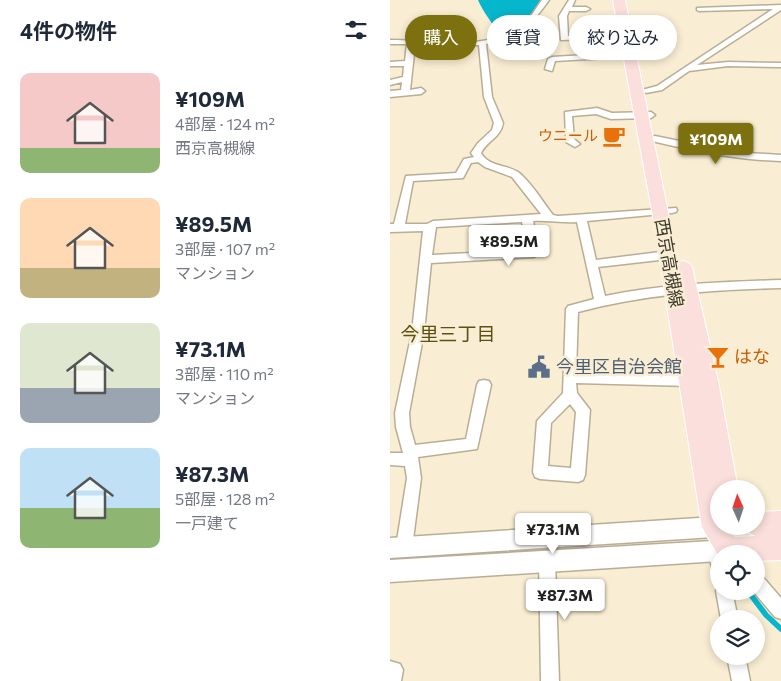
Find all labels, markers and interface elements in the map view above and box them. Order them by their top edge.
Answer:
chip: 購入 [405,15,477,60]
chip: 賃貸 [487,15,559,60]
chip: 絞り込み [569,15,677,60]
icon: filters [342,16,370,44]
text: 4件の物件 [20,18,117,43]
text: ¥109M [175,86,245,111]
icon: home [60,93,120,153]
text: 4部屋 · 124 m² [175,114,275,133]
pin: ¥109M [681,122,751,165]
cafe icon: ウニール [601,123,627,149]
place label: ウニール [538,126,598,144]
text: ¥109M [689,129,743,148]
text: 西京高槻線 [175,138,255,157]
text: ¥89.5M [175,211,252,236]
street label: 西京高槻線 [651,217,689,309]
icon: home [60,218,120,278]
pin: ¥89.5M [468,224,550,267]
text: ¥89.5M [480,231,538,250]
text: 3部屋 · 107 m² [175,239,275,258]
text: マンション [175,263,255,282]
district label: 今里三丁目 [400,322,496,345]
text: ¥73.1M [175,336,246,361]
icon: home [60,343,120,403]
bar icon: はな [705,344,731,370]
place label: はな [734,345,770,367]
public building icon: 今里区自治会館 [526,354,552,380]
place label: 今里区自治会館 [556,355,682,377]
text: 3部屋 · 110 m² [175,364,274,383]
text: マンション [175,388,255,407]
text: ¥87.3M [175,461,249,486]
icon: home [60,468,120,528]
north arrow [710,480,765,535]
map controls [710,480,765,665]
text: 5部屋 · 128 m² [175,489,275,508]
pin: ¥73.1M [512,512,594,555]
text: 一戸建て [175,513,239,532]
text: ¥73.1M [526,519,580,538]
button: locate [710,545,765,600]
pin: ¥87.3M [524,578,606,621]
text: ¥87.3M [537,585,593,604]
button: layers [710,610,765,665]

